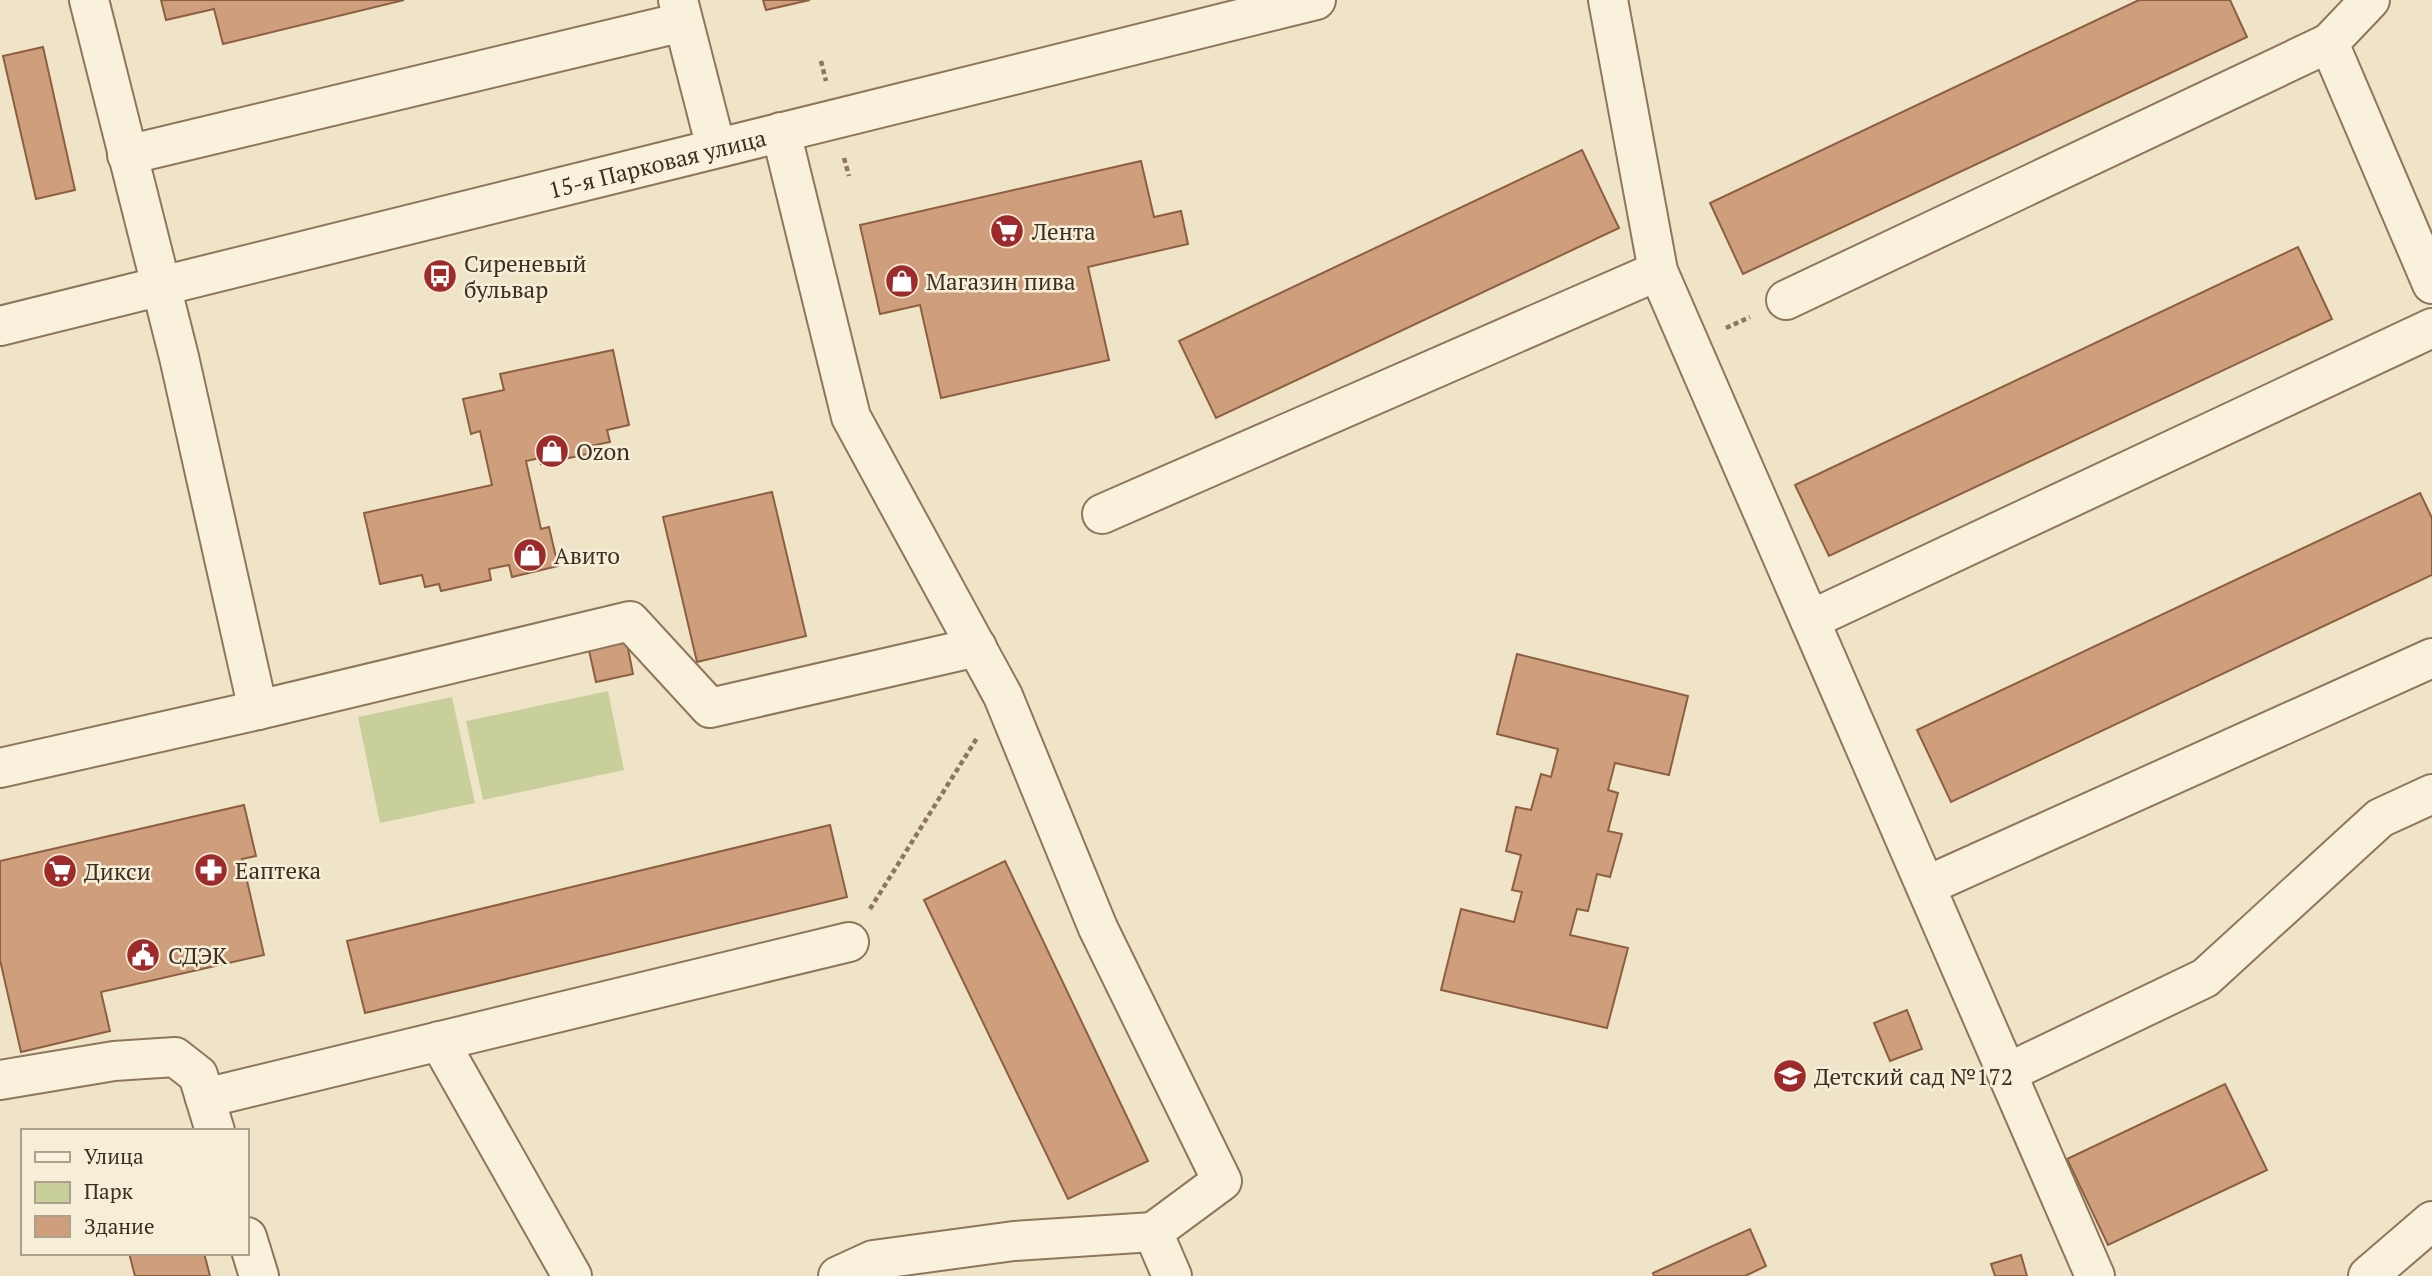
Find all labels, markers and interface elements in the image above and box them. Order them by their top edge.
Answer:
street label: 15-я Парковая улица [545,121,770,205]
supermarket icon: Лента [988,212,1026,250]
place label: Лента [1031,216,1096,247]
place label: Сиреневый бульвар [464,248,587,305]
bus stop icon: Сиреневый бульвар [421,257,459,295]
shop icon: Магазин пива [883,262,921,300]
place label: Магазин пива [926,266,1076,297]
shop icon: Ozon [533,432,571,470]
place label: Ozon [576,436,630,467]
shop icon: Авито [511,536,549,574]
place label: Авито [554,540,620,571]
pharmacy icon: Еаптека [192,851,230,889]
supermarket icon: Дикси [41,852,79,890]
place label: Еаптека [235,855,321,886]
place label: Дикси [84,856,151,887]
public building icon: СДЭК [124,936,162,974]
place label: СДЭК [168,940,227,971]
school or university icon: Детский сад №172 [1771,1057,1809,1095]
place label: Детский сад №172 [1814,1061,2013,1092]
legend [21,1129,248,1255]
text: Улица [84,1142,144,1170]
text: Парк [84,1177,134,1205]
text: Здание [84,1212,155,1240]

